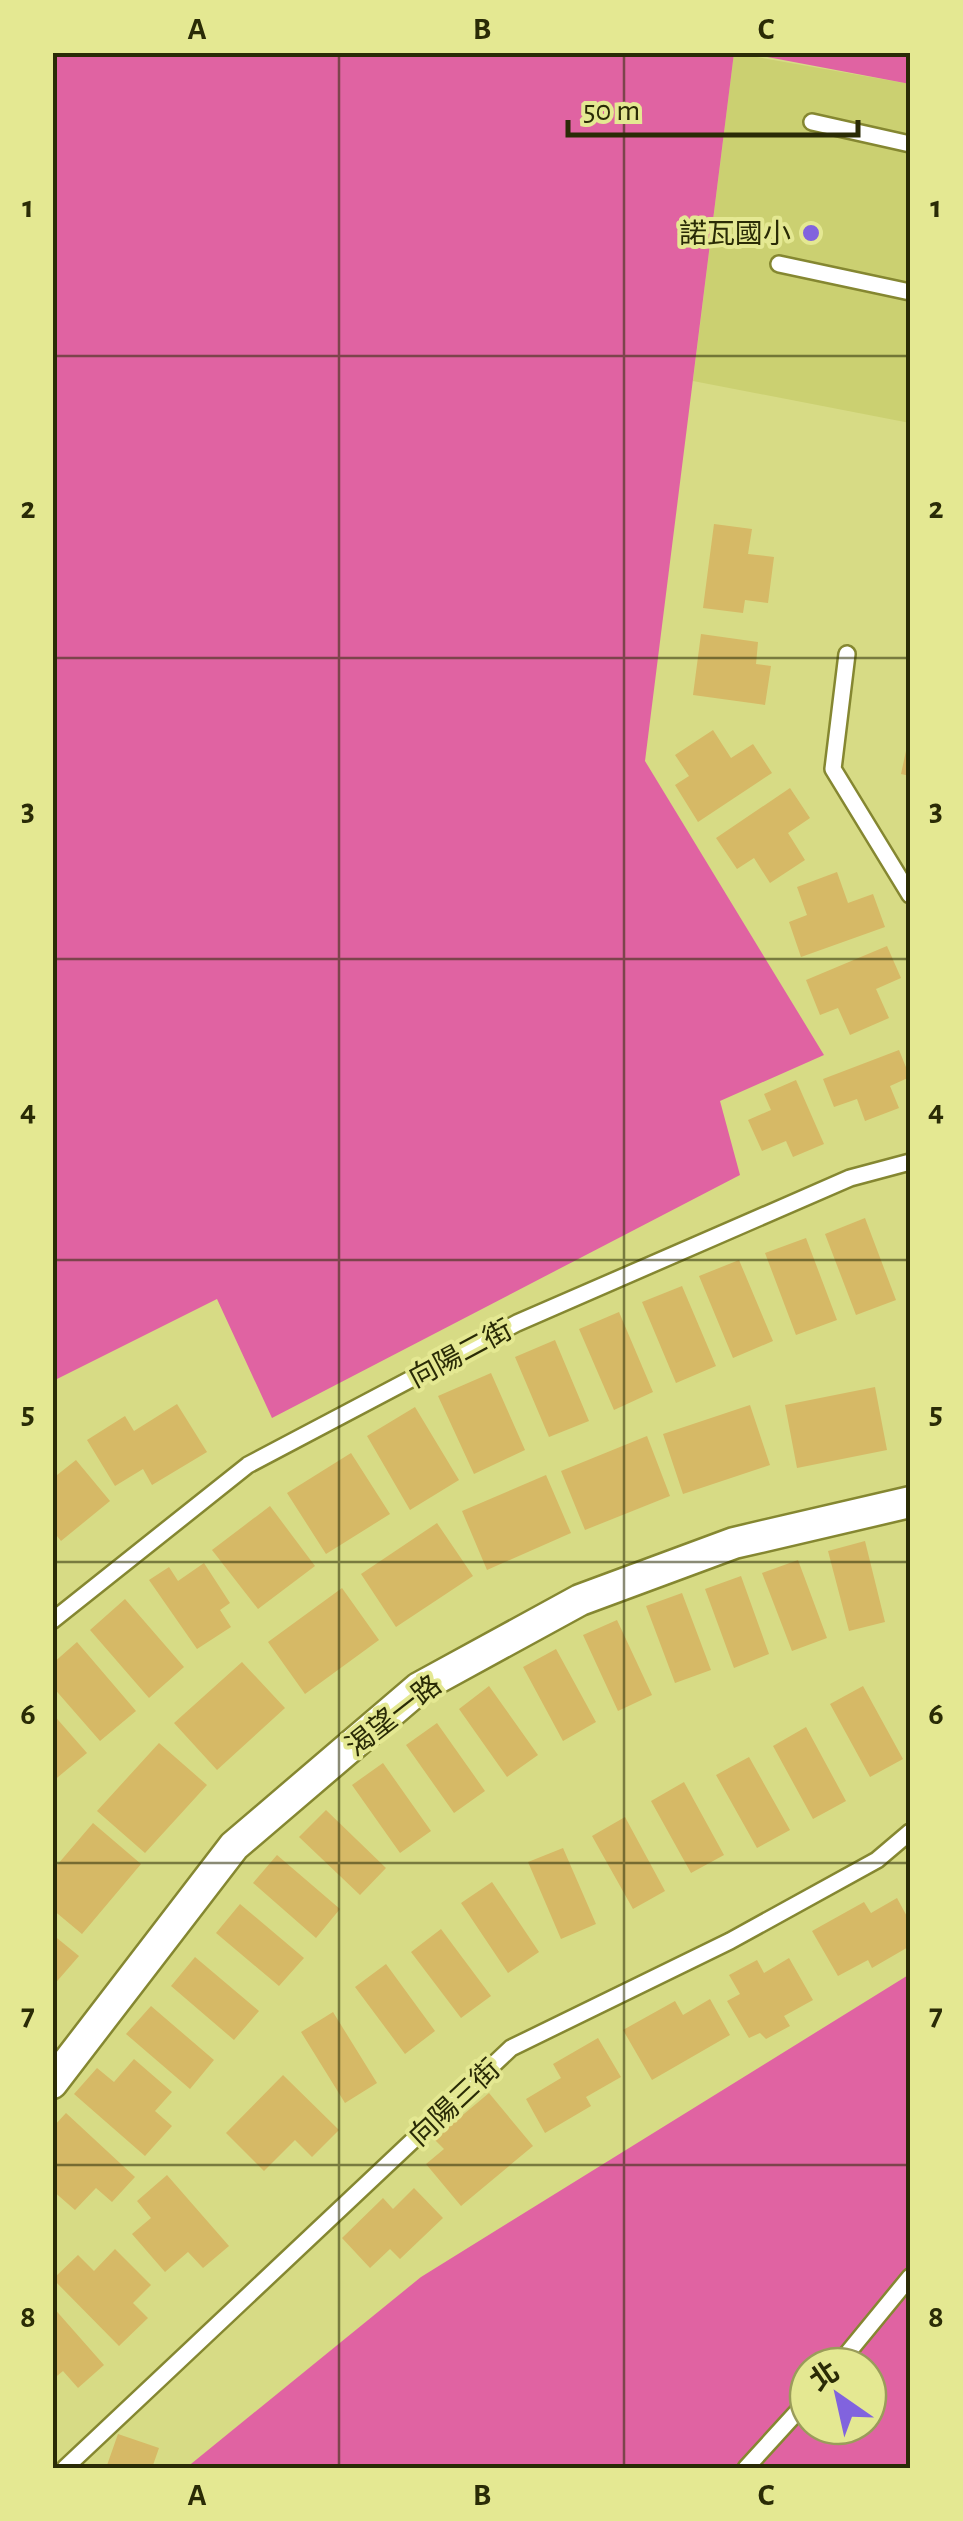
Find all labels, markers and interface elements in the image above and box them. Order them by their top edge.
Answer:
text: A [187,13,207,45]
text: B [473,13,491,45]
text: C [758,13,775,45]
scale bar [568,75,858,137]
text: 50 m [583,96,640,126]
text: 1 [22,191,34,223]
text: 1 [930,191,942,223]
place label: 諾瓦國小 [679,219,791,249]
marker: 諾瓦國小 [800,222,822,244]
text: 2 [20,492,36,524]
text: 2 [928,492,944,524]
text: 3 [21,794,35,826]
text: 3 [929,794,943,826]
text: 4 [20,1095,36,1127]
text: 4 [928,1095,944,1127]
street label: 向陽二街 [404,1314,517,1393]
text: 5 [21,1397,35,1429]
text: 5 [929,1397,943,1429]
street label: 渴望一路 [340,1669,447,1762]
text: 6 [20,1698,36,1730]
text: 6 [928,1698,944,1730]
text: 7 [21,1999,35,2031]
text: 7 [929,1999,943,2031]
street label: 向陽三街 [403,2054,506,2152]
text: 8 [20,2301,36,2333]
text: 8 [928,2301,944,2333]
north arrow [788,2346,888,2446]
text: 北 [805,2356,845,2396]
text: A [187,2479,207,2511]
text: B [473,2479,491,2511]
text: C [758,2479,775,2511]

